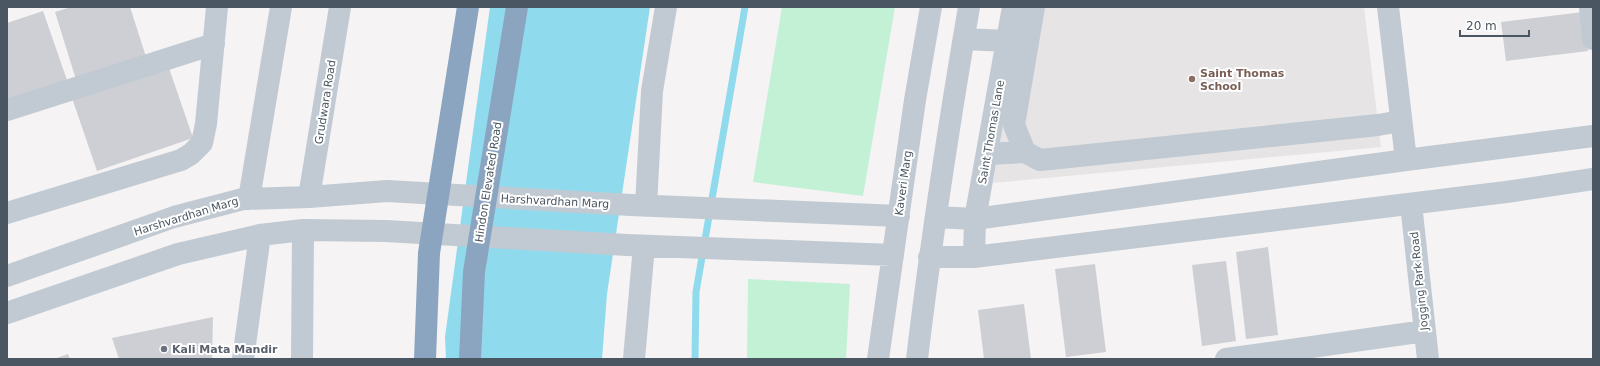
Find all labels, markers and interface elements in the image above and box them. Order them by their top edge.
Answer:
scale bar [1460,12,1529,38]
text: 20 m [1466,19,1497,33]
street label: Grudwara Road [312,59,339,145]
place label: Saint Thomas School [1200,67,1285,93]
marker: Saint Thomas School [1187,74,1197,84]
street label: Saint Thomas Lane [976,79,1007,185]
street label: Hindon Elevated Road [473,121,504,243]
street label: Kaveri Marg [892,150,915,216]
street label: Harshvardhan Marg [500,192,610,211]
street label: Harshvardhan Marg [132,194,240,239]
street label: Jogging Park Road [1408,231,1431,332]
place label: Kali Mata Mandir [172,343,278,356]
marker: Kali Mata Mandir [159,344,169,354]

